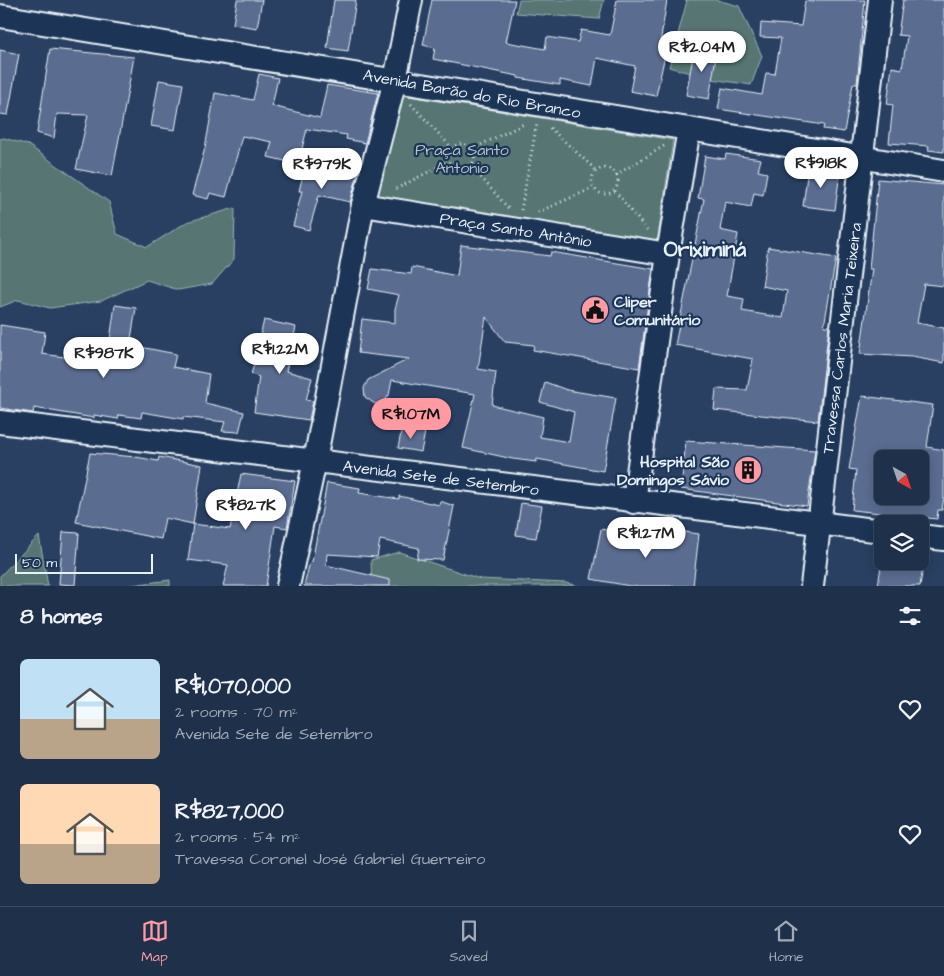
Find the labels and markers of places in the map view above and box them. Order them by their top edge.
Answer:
pin: R$2.04M [656,30,748,73]
pin: R$918K [780,146,862,189]
pin: R$979K [281,148,363,190]
place label: Cliper Comunitário [614,291,701,331]
public building icon: Cliper Comunitário [580,295,610,325]
pin: R$1.22M [234,332,326,375]
pin: R$987K [63,336,145,379]
pin: R$1.07M [365,398,457,440]
place label: Hospital São Domingos Sávio [617,451,730,493]
building icon: Hospital São Domingos Sávio [733,455,763,485]
pin: R$827K [205,488,287,531]
pin: R$1.27M [600,516,692,559]

